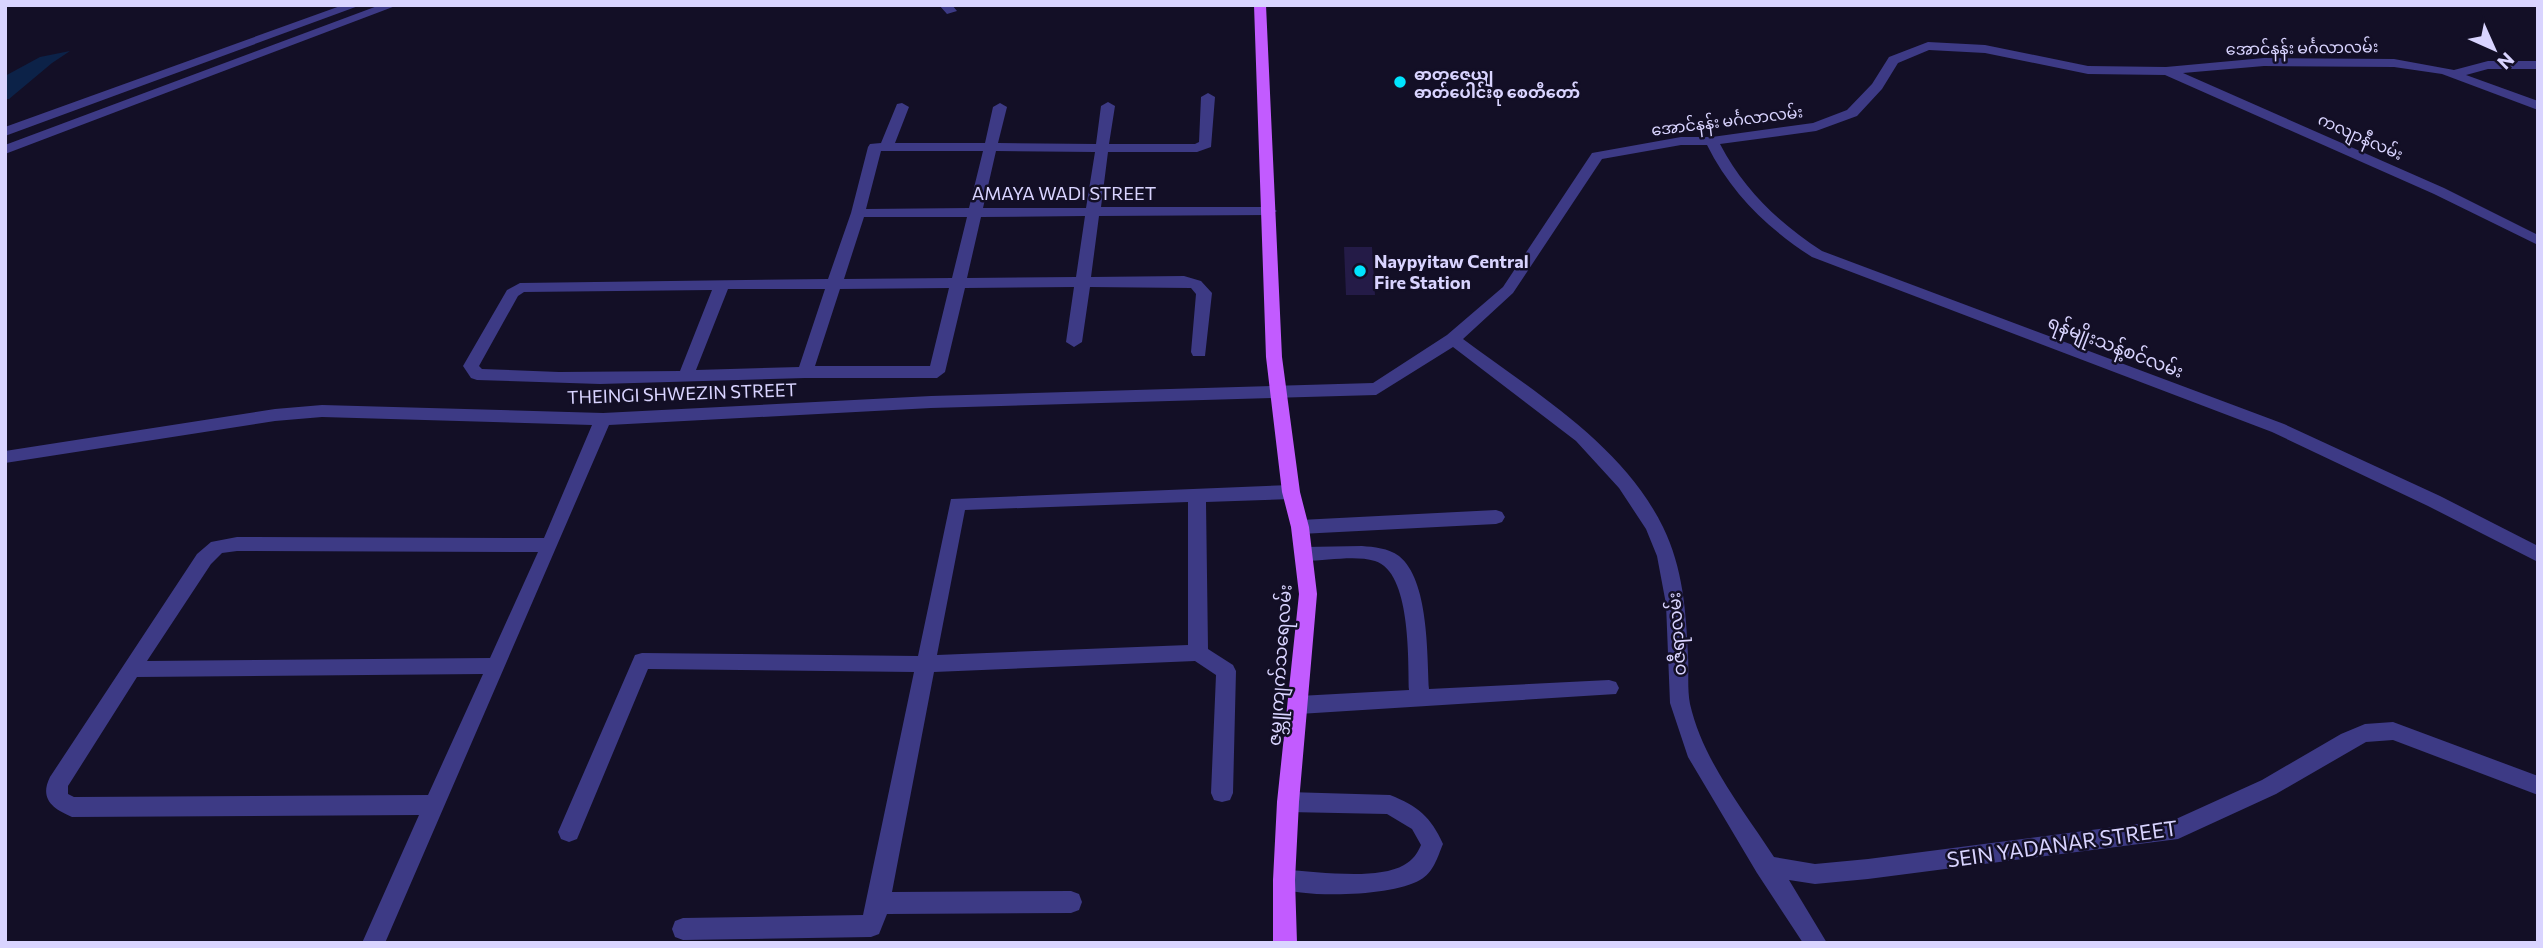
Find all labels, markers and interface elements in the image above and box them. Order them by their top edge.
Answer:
north arrow [2459,14,2529,84]
street label: အောင်နန်း မင်္ဂလာလမ်း [2225,35,2379,63]
text: N [2493,48,2520,75]
place label: ဓာတုဇေယျ ဓာတ်ပေါင်းစု စေတီတော် [1414,64,1580,106]
marker: ဓာတုဇေယျ ဓာတ်ပေါင်းစု စေတီတော် [1392,74,1408,90]
street label: အောင်နန်း မင်္ဂလာလမ်း [1650,100,1805,144]
street label: ကလျာနီလမ်း [2314,108,2407,168]
street label: AMAYA WADI STREET [972,182,1156,204]
place label: Naypyitaw Central Fire Station [1374,250,1529,293]
marker: Naypyitaw Central Fire Station [1352,263,1368,279]
street label: ရန်မျိုးသန့်စင်လမ်း [2043,308,2188,387]
street label: THEINGI SHWEZIN STREET [567,378,797,408]
street label: ဇမ္ဘူကျက်သရေလမ်း [1261,584,1301,747]
street label: ဝဇီရာလမ်း [1660,591,1695,677]
street label: SEIN YADANAR STREET [1945,814,2179,872]

